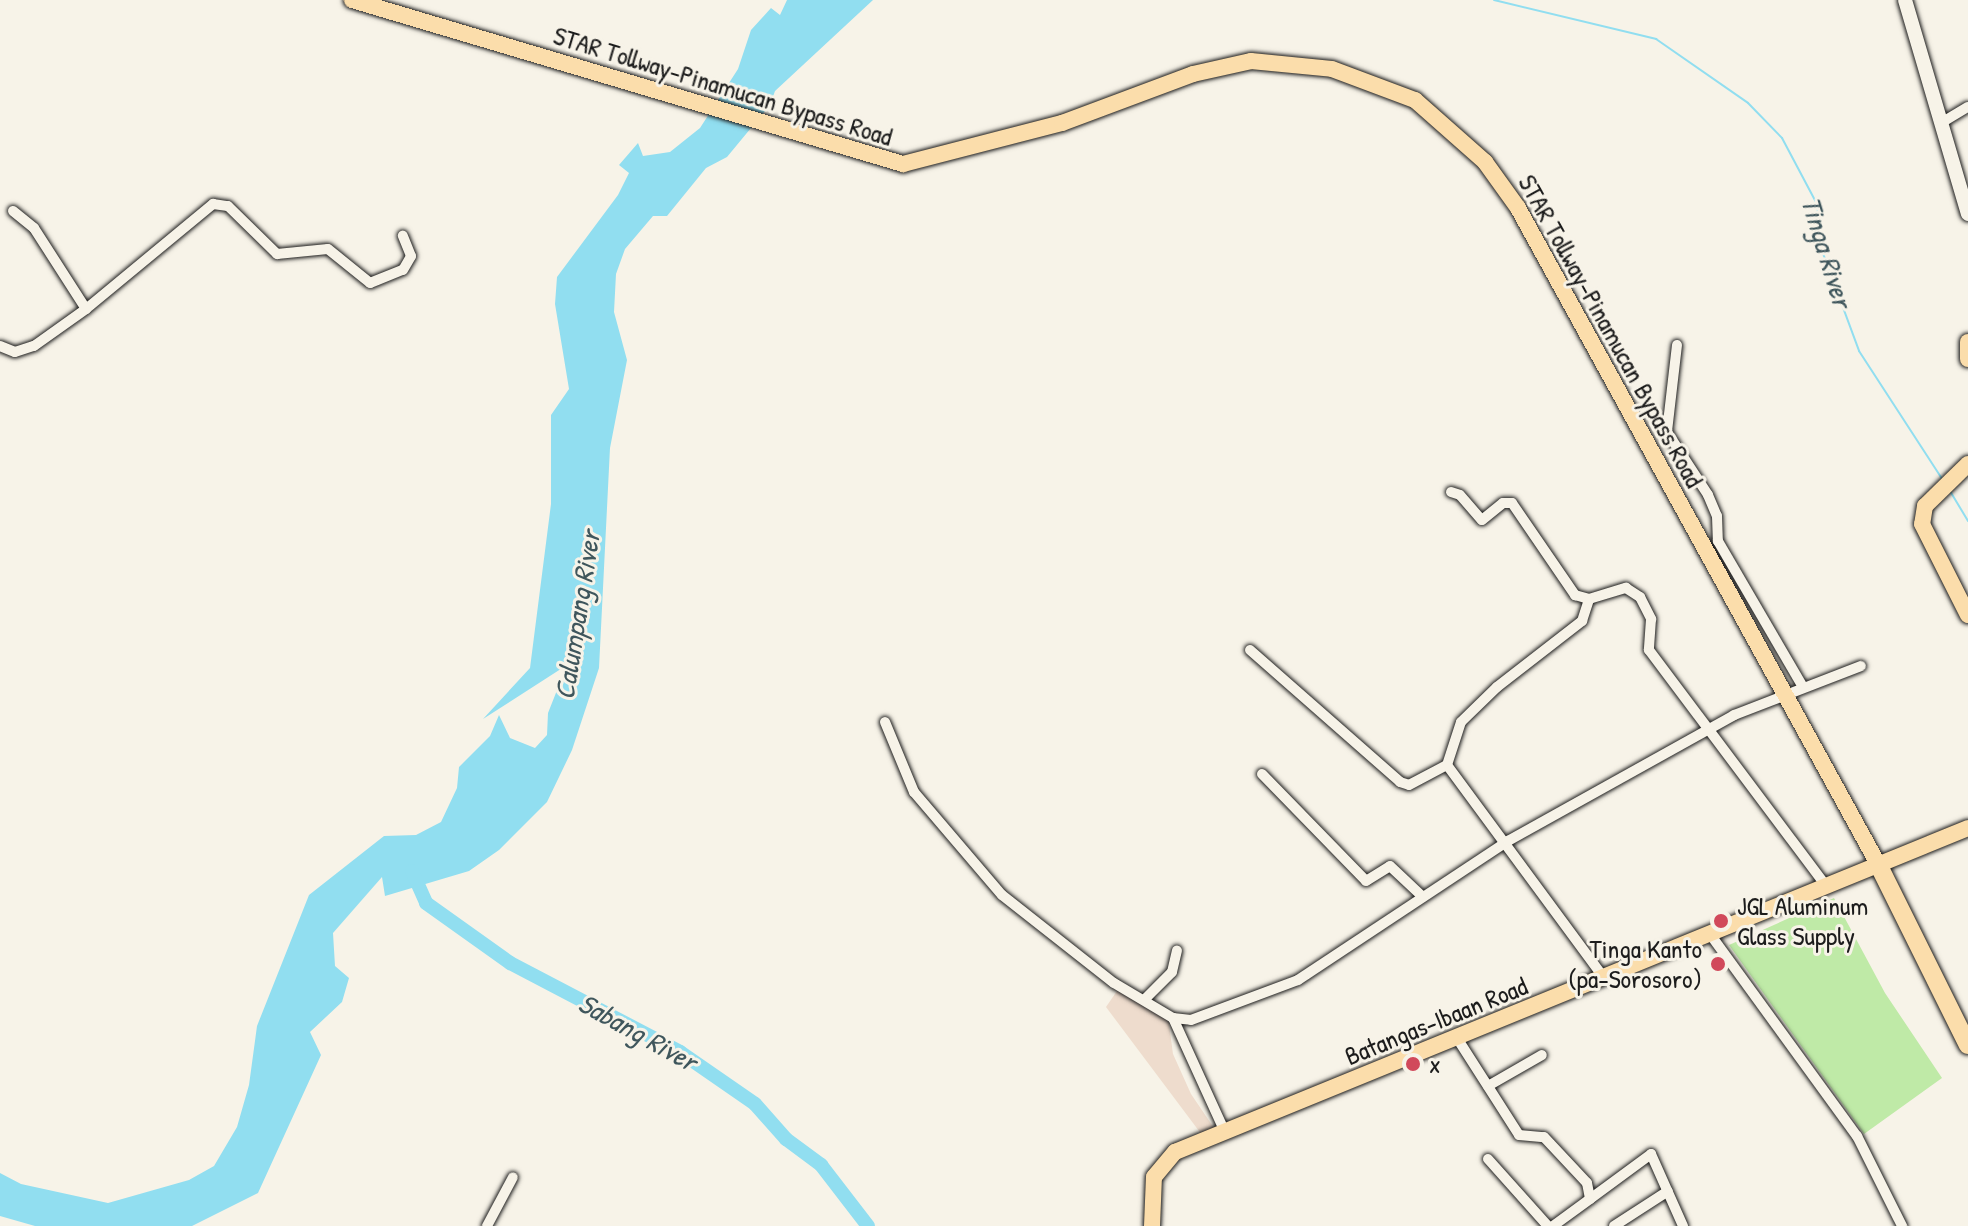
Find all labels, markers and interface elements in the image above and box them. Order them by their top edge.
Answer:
street label: STAR Tollway-Pinamucan Bypass Road [550,20,896,152]
street label: STAR Tollway-Pinamucan Bypass Road [1512,169,1710,493]
water label: Tinga River [1794,193,1860,311]
water label: Calumpang River [547,528,607,702]
place label: JGL Aluminum Glass Supply [1737,890,1868,952]
marker: JGL Aluminum Glass Supply [1712,912,1730,930]
place label: Tinga Kanto (pa-Sorosoro) [1568,933,1702,994]
marker: Tinga Kanto (pa-Sorosoro) [1709,955,1727,973]
street label: Batangas-Ibaan Road [1340,970,1532,1072]
water label: Sabang River [573,986,703,1078]
place label: x [1429,1048,1441,1080]
marker: x [1404,1055,1422,1073]

